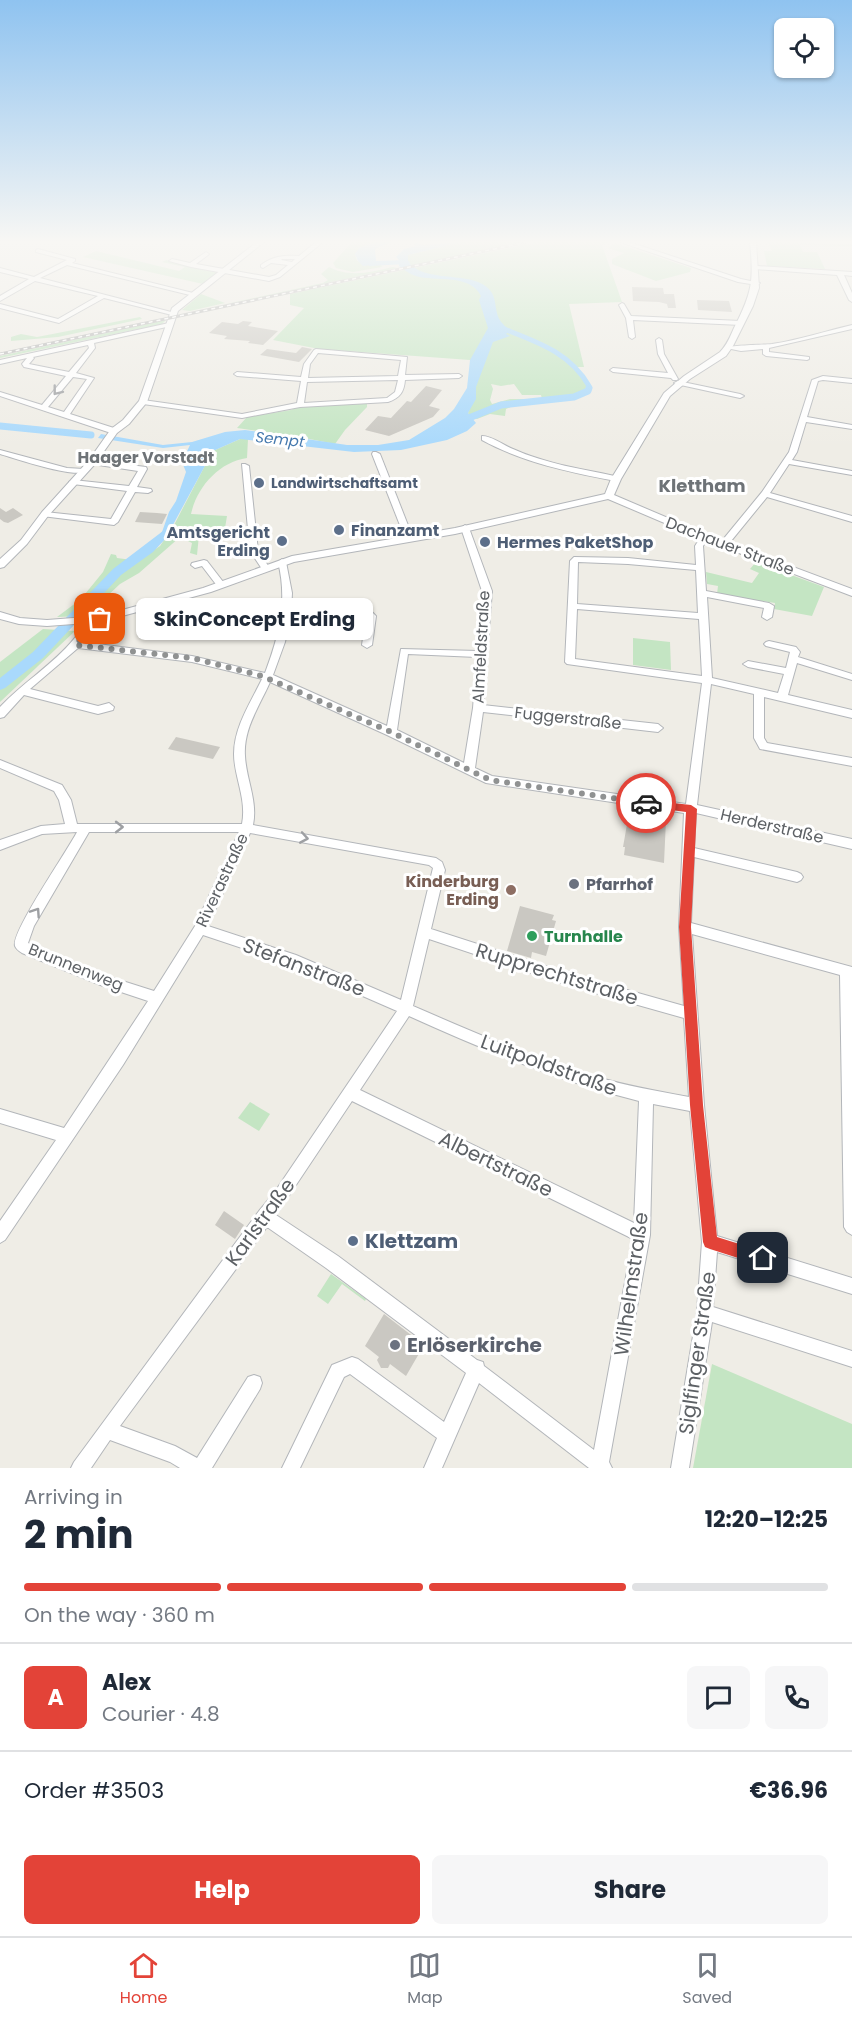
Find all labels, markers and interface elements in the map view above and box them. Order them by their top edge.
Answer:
map controls [774,18,834,78]
button: locate [774,18,834,78]
one-way arrow [53,384,64,395]
water label: Sempt [254,426,306,452]
district label: Haager Vorstadt [78,446,214,469]
place label: Landwirtschaftsamt [271,473,418,493]
district label: Klettham [659,473,745,498]
marker: Landwirtschaftsamt [252,476,266,490]
street label: Dachauer Straße [662,511,798,581]
place label: Finanzamt [351,519,439,542]
place label: Amtsgericht Erding [167,521,270,562]
marker: Finanzamt [332,523,346,537]
place label: Hermes PaketShop [497,531,653,554]
marker: Amtsgericht Erding [275,534,289,548]
marker: Hermes PaketShop [478,535,492,549]
street label: Almfeldstraße [467,590,495,704]
pin [74,593,125,644]
callout: SkinConcept Erding [136,598,373,640]
icon: bag [83,602,116,635]
text: SkinConcept Erding [154,605,355,633]
street label: Fuggerstraße [513,701,623,735]
courier [616,773,676,833]
icon: car [630,787,663,820]
street label: Herderstraße [718,803,826,849]
one-way arrow [114,821,123,833]
street label: Riverastraße [190,829,254,931]
one-way arrow [300,832,309,844]
place label: Kinderburg Erding [405,870,499,911]
place label: Pfarrhof [586,873,653,896]
marker: Pfarrhof [567,877,581,891]
marker: Kinderburg Erding [504,883,518,897]
one-way arrow [28,908,40,918]
place label: Turnhalle [544,925,623,948]
marker: Turnhalle [525,929,539,943]
street label: Stefanstraße [239,931,369,1003]
street label: Rupprechtstraße [472,936,642,1012]
street label: Brunnenweg [25,938,127,996]
street label: Luitpoldstraße [477,1027,621,1103]
street label: Albertstraße [434,1124,558,1204]
street label: Karlstraße [219,1172,301,1272]
street label: Wilhelmstraße [607,1210,655,1358]
place label: Klettzam [365,1227,458,1255]
pin [737,1232,788,1283]
marker: Klettzam [346,1234,360,1248]
icon: home [746,1241,779,1274]
street label: Siglfinger Straße [672,1270,722,1436]
place label: Erlöserkirche [407,1331,542,1359]
marker: Erlöserkirche [388,1338,402,1352]
text: Arriving in [24,1483,123,1511]
text: 12:20–12:25 [705,1504,828,1535]
text: 2 min [24,1507,134,1562]
text: On the way · 360 m [24,1601,215,1629]
button: chat [687,1666,750,1729]
button: phone [765,1666,828,1729]
text: Alex [102,1667,151,1698]
text: A [47,1682,64,1713]
text: Courier · 4.8 [102,1700,220,1728]
text: Order #3503 [24,1775,164,1806]
text: €36.96 [749,1775,828,1806]
button: Help [24,1855,420,1924]
button: Share [432,1855,828,1924]
tab: Home [120,1949,168,2010]
tab: Map [407,1949,443,2010]
tab: Saved [682,1949,732,2010]

